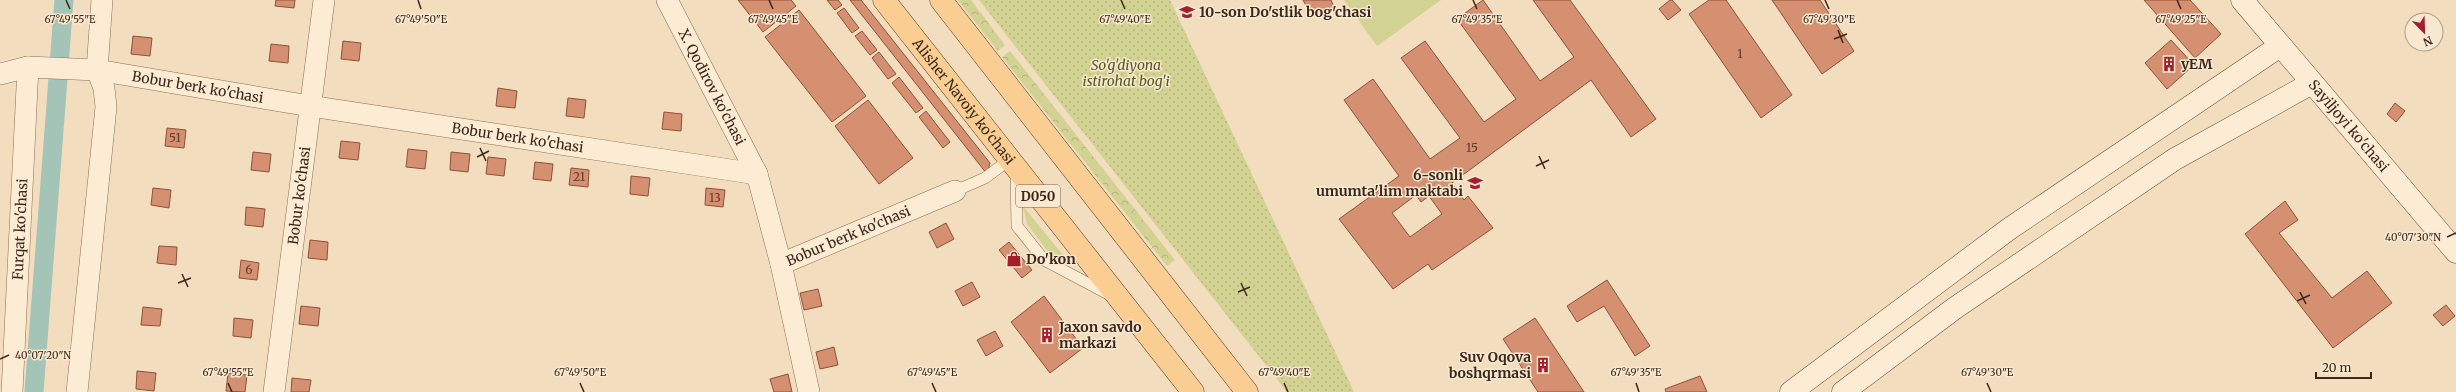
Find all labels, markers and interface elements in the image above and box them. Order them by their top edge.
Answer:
school or university icon: 10-son Do'stlik bog'chasi [1178,3,1196,21]
place label: 10-son Do'stlik bog'chasi [1199,3,1371,21]
north arrow [2404,12,2444,52]
text: 67°49'55"E [45,13,96,26]
text: 67°49'50"E [395,13,448,26]
text: 67°49'45"E [748,13,799,26]
text: 67°49'40"E [1099,13,1151,26]
text: 67°49'35"E [1452,13,1503,26]
text: 67°49'30"E [1803,13,1856,26]
text: 67°49'25"E [2155,13,2207,26]
street label: X. Qodirov ko'chasi [675,26,750,149]
text: N [2421,33,2435,49]
street label: Alisher Navoiy ko'chasi [908,34,1019,168]
house number: 1 [1737,46,1743,61]
building icon: yEM [2160,55,2178,73]
place label: yEM [2181,55,2213,73]
park label: So'g'diyona istirohat bog'i [1082,56,1170,90]
street label: Bobur berk ko'chasi [131,67,265,107]
street label: Sayiljoyi ko'chasi [2305,76,2393,176]
street label: Bobur berk ko'chasi [450,119,585,157]
house number: 51 [169,130,181,145]
house number: 15 [1466,140,1478,155]
street label: Bobur ko'chasi [284,145,314,246]
place label: 6-sonli umumta'lim maktabi [1316,166,1463,200]
house number: 21 [573,169,586,184]
school or university icon: 6-sonli umumta'lim maktabi [1466,174,1484,192]
street label: Furqat ko'chasi [9,178,32,280]
road number: D050 [1016,185,1060,207]
house number: 13 [709,190,721,205]
street label: Bobur berk ko'chasi [783,202,913,270]
text: 40°07'30"N [2385,231,2441,244]
shop icon: Do'kon [1005,250,1023,268]
place label: Do'kon [1026,250,1076,268]
house number: 6 [245,262,253,277]
place label: Jaxon savdo markazi [1058,318,1142,352]
building icon: Jaxon savdo markazi [1038,326,1056,344]
place label: Suv Oqova boshqrmasi [1449,348,1531,382]
text: 40°07'20"N [15,349,71,362]
scale bar [2316,354,2371,380]
building icon: Suv Oqova boshqrmasi [1534,356,1552,374]
text: 20 m [2322,360,2351,375]
text: 67°49'55"E [203,366,254,379]
text: 67°49'50"E [554,366,607,379]
text: 67°49'45"E [907,366,958,379]
text: 67°49'40"E [1258,366,1310,379]
text: 67°49'35"E [1611,366,1662,379]
text: 67°49'30"E [1961,366,2014,379]

